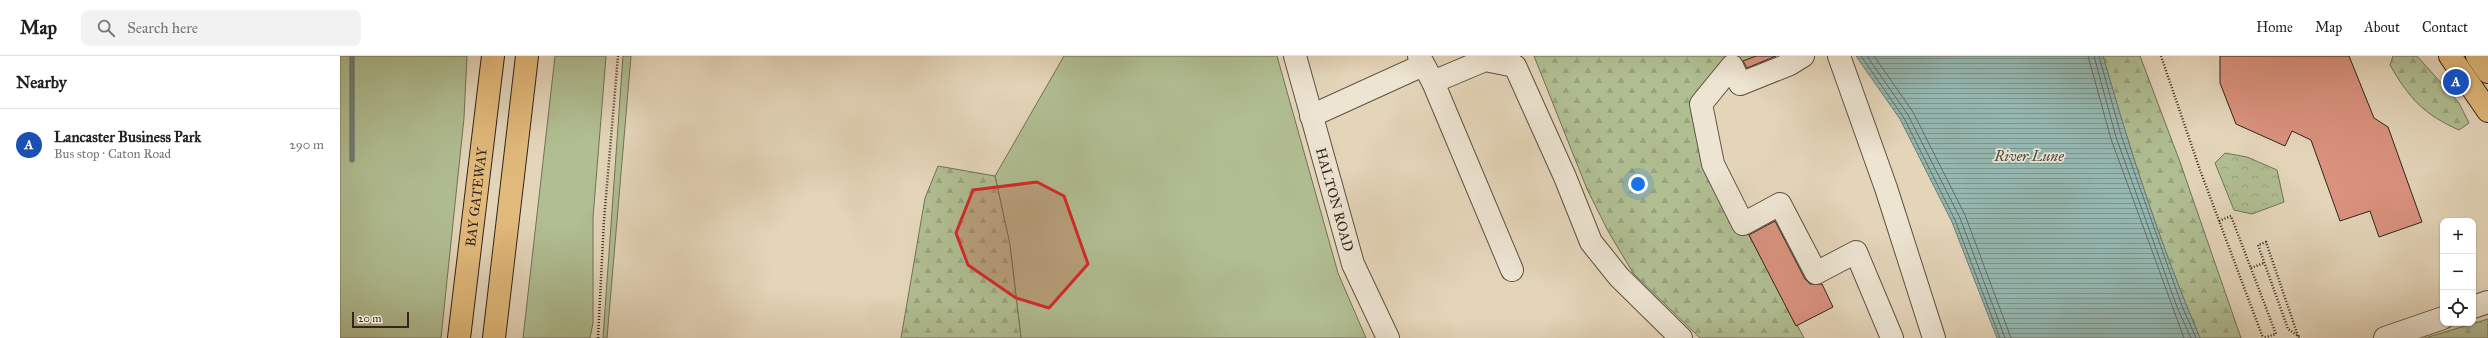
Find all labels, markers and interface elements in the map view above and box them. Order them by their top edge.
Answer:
search box [81,10,361,46]
text: Map [20,16,57,39]
icon: search [95,17,117,39]
text: Search here [127,19,198,37]
text: Home [2256,19,2293,36]
text: Map [2315,19,2342,36]
text: About [2364,19,2400,36]
text: Contact [2422,19,2468,36]
pin: A [2443,67,2469,97]
text: Nearby [16,72,67,93]
text: Lancaster Business Park [54,128,201,146]
text: A [25,137,33,153]
text: 290 m [289,137,324,153]
street label: BAY GATEWAY [462,145,491,248]
text: Bus stop · Caton Road [54,146,171,162]
street label: HALTON ROAD [1312,146,1358,253]
water label: River Lune [1993,147,2064,165]
your location [1628,174,1648,194]
map controls [2440,218,2476,326]
button: + [2440,218,2476,254]
button: − [2440,254,2476,290]
button: locate [2440,290,2476,326]
scale bar [352,310,409,329]
text: 20 m [358,312,381,325]

